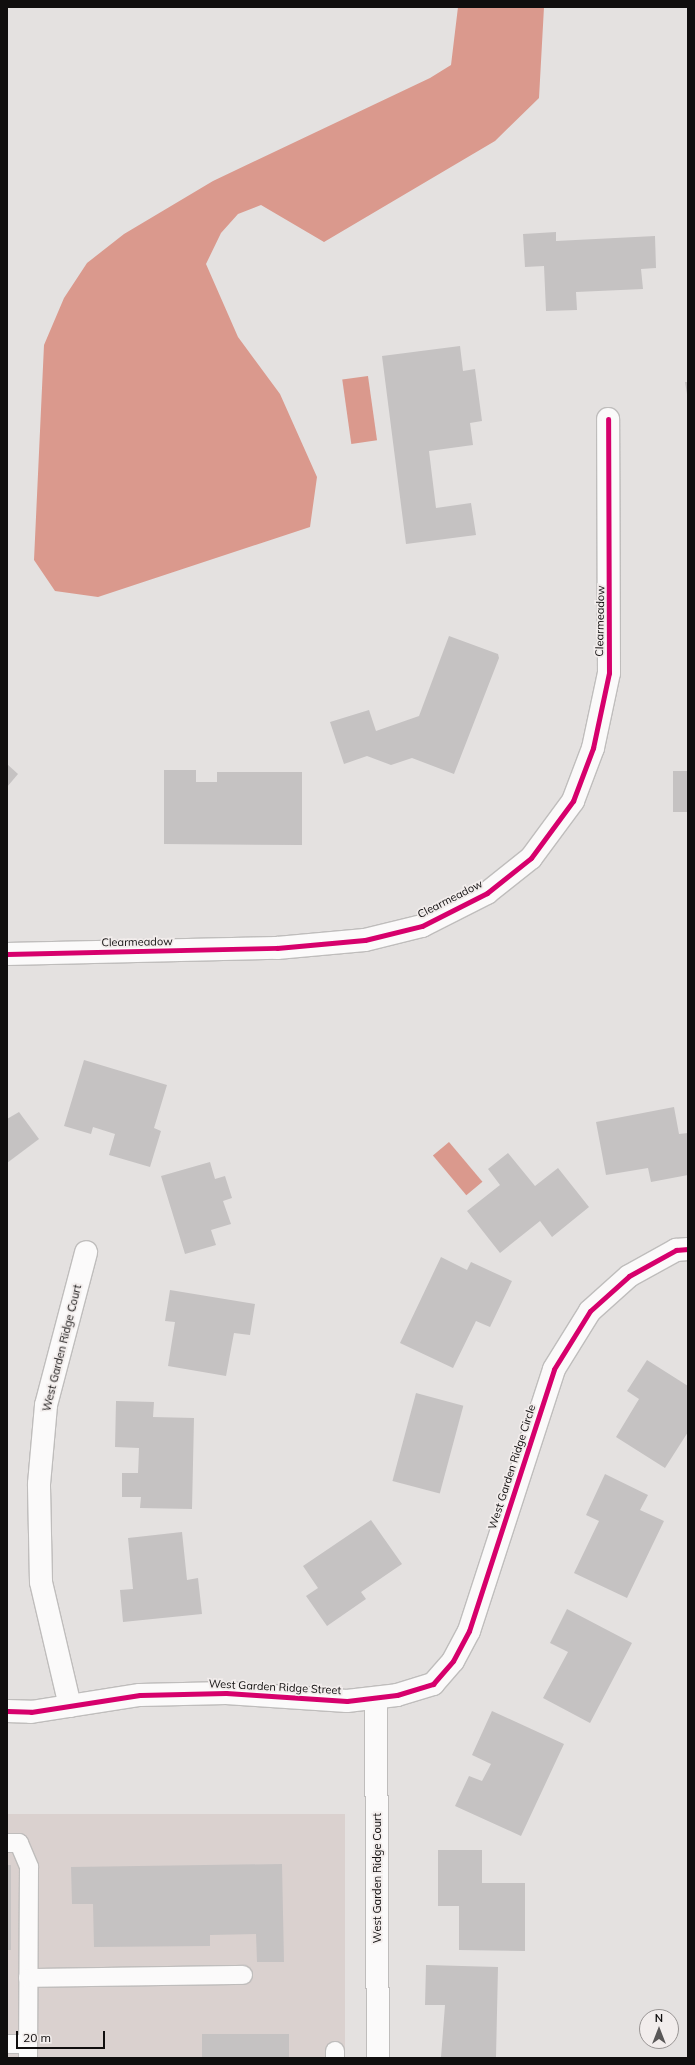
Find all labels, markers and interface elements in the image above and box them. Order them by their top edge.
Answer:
street label: Clearmeadow [593,585,607,657]
street label: Clearmeadow [415,877,485,921]
street label: Clearmeadow [101,935,173,949]
street label: West Garden Ridge Court [40,1283,84,1413]
street label: West Garden Ridge Circle [486,1403,538,1531]
street label: West Garden Ridge Street [208,1677,342,1697]
street label: West Garden Ridge Court [370,1813,384,1943]
north arrow [639,2009,679,2049]
text: N [655,2011,663,2025]
scale bar [18,2023,107,2049]
text: 20 m [23,2030,51,2045]

